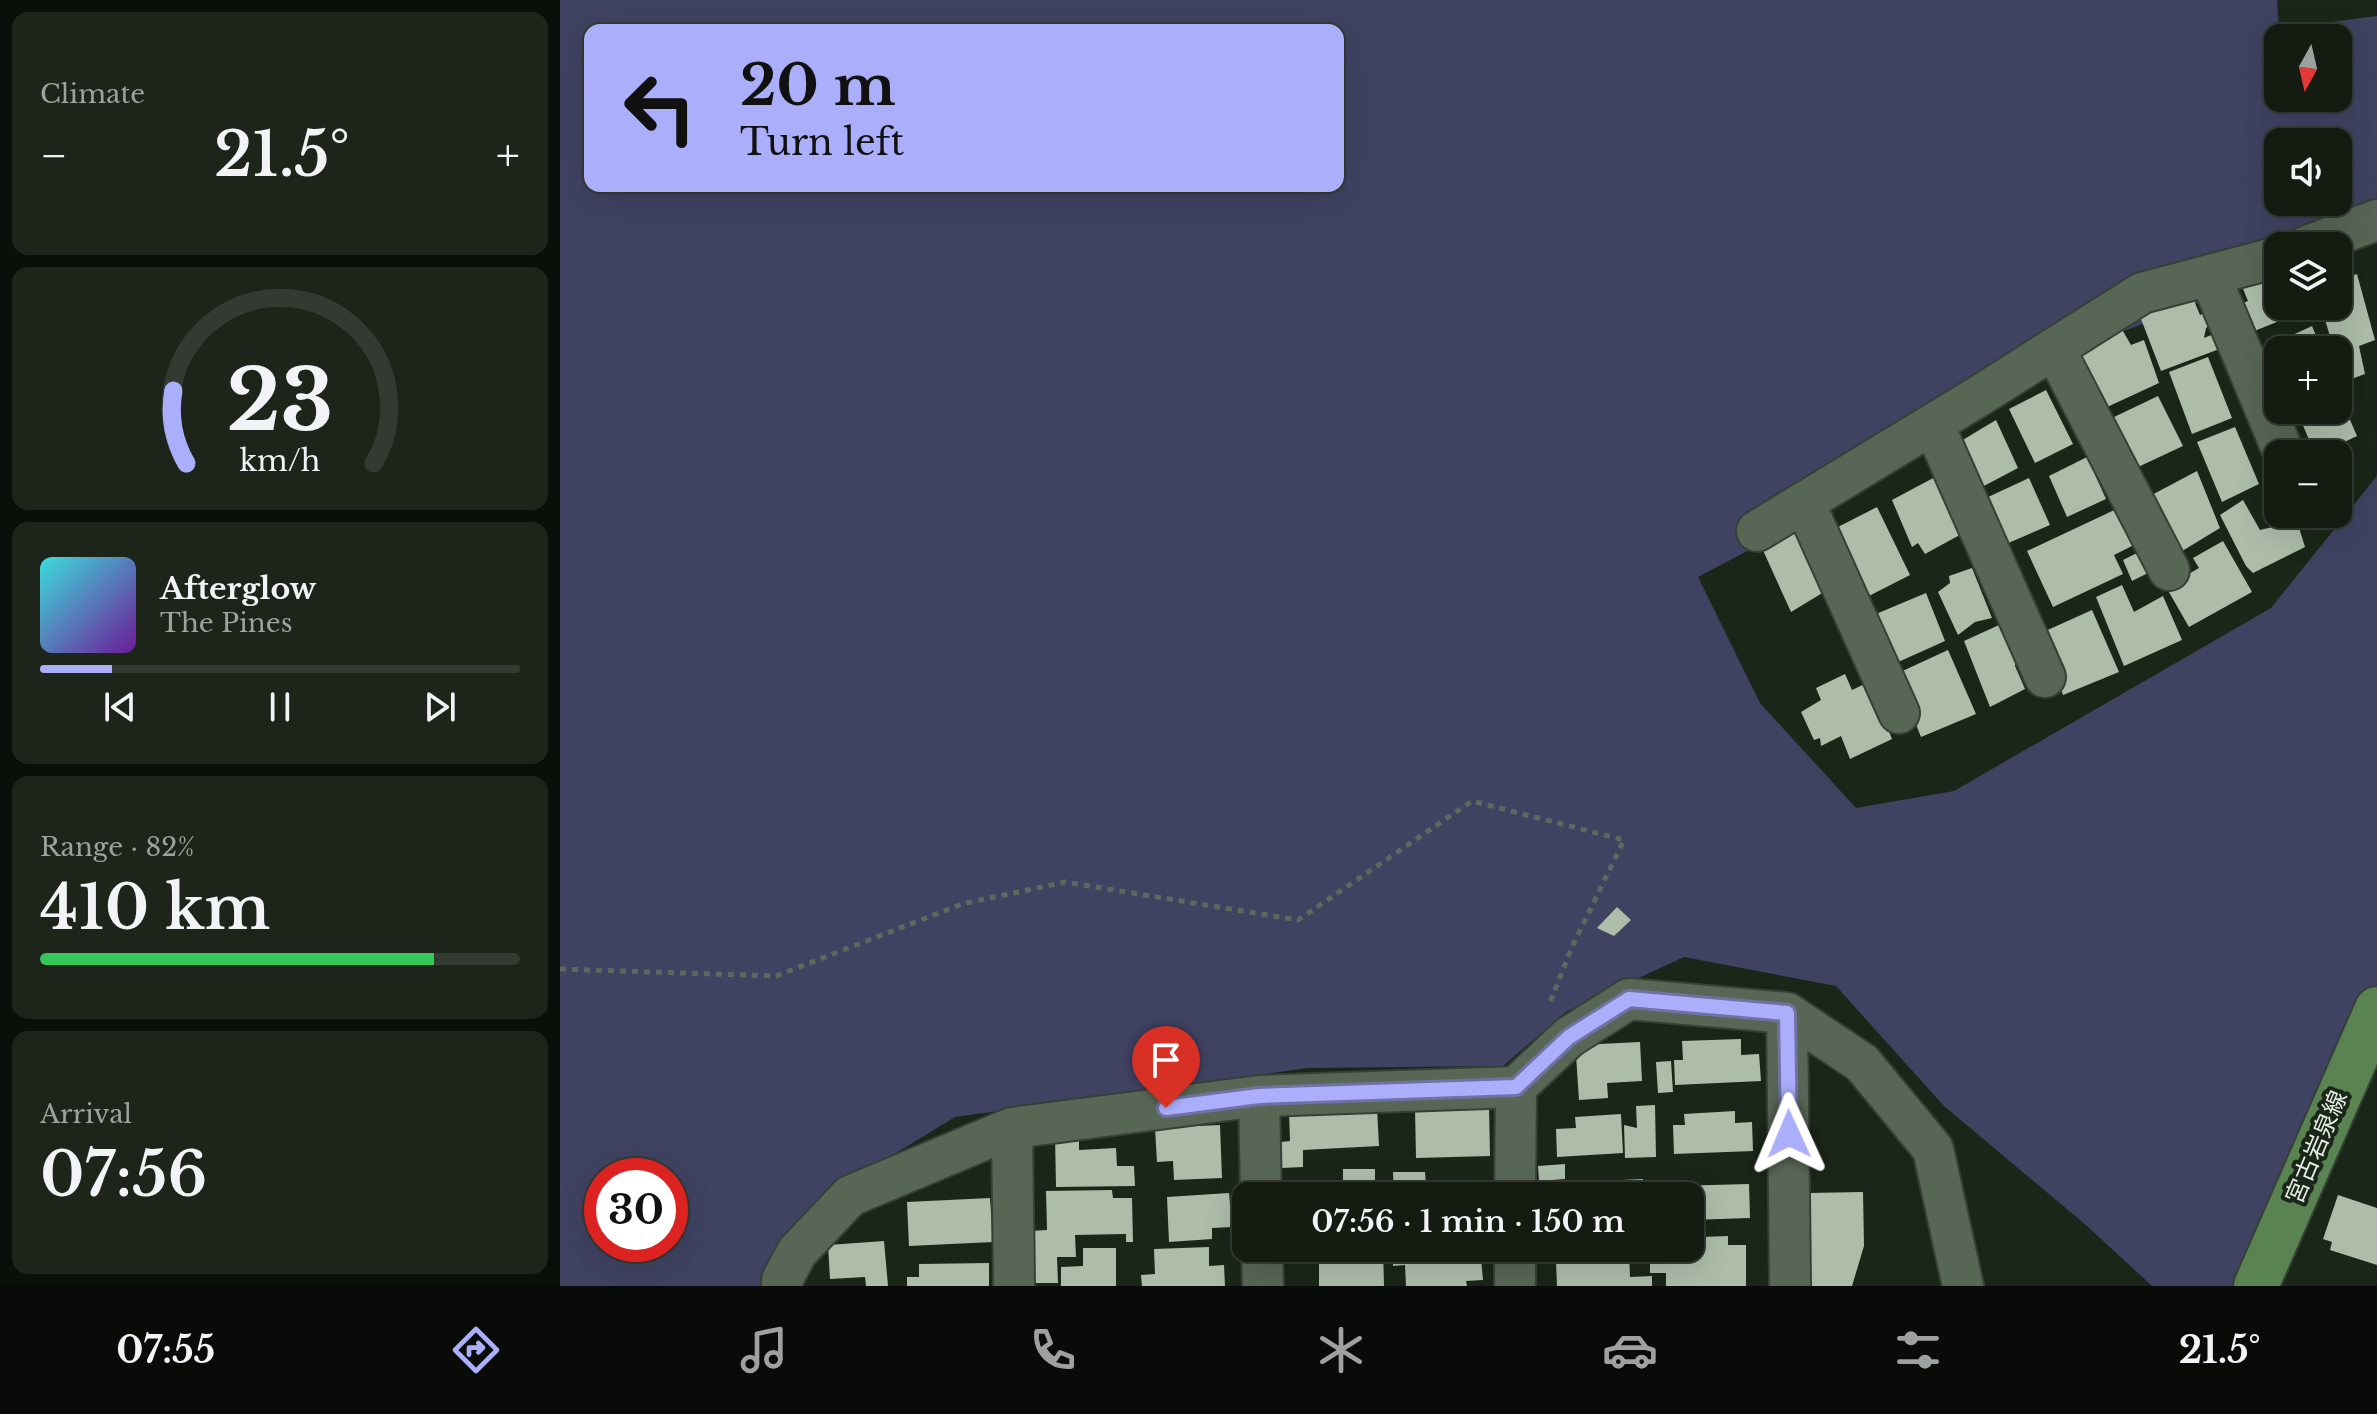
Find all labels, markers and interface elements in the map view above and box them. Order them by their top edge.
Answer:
north arrow [2264,24,2352,112]
map controls [2264,24,2352,528]
text: 20 m [740,51,896,120]
icon: left [608,56,712,160]
text: Climate [40,78,145,110]
text: 21.5° [214,118,350,192]
text: Turn left [740,120,904,165]
text: − [40,128,68,183]
text: + [496,128,520,183]
button: sound [2264,128,2352,216]
button: layers [2264,232,2352,320]
button: + [2264,336,2352,424]
text: 23 [226,349,334,452]
button: − [2264,440,2352,528]
text: km/h [239,443,321,479]
text: Afterglow [160,570,316,607]
text: The Pines [160,607,292,639]
icon: previous [98,685,142,729]
icon: pause [258,685,302,729]
icon: next [418,685,462,729]
text: Range · 82% [40,831,195,863]
text: 410 km [40,871,270,945]
pin [1132,1026,1200,1108]
icon: arrive [1144,1038,1188,1082]
street label: 宮古岩泉線 [2279,1086,2353,1208]
position arrow [1747,1092,1831,1176]
text: Arrival [40,1098,132,1130]
text: 07:56 [40,1138,207,1212]
speed limit sign: 30 [584,1158,688,1262]
text: 07:56 · 1 min · 150 m [1311,1203,1625,1240]
icon: directions [448,1322,504,1378]
icon: music [736,1322,792,1378]
icon: phone [1025,1322,1081,1378]
icon: climate [1313,1322,1369,1378]
icon: car [1602,1322,1658,1378]
icon: filters [1890,1322,1946,1378]
text: 07:55 [116,1328,215,1373]
text: 21.5° [2179,1328,2261,1373]

